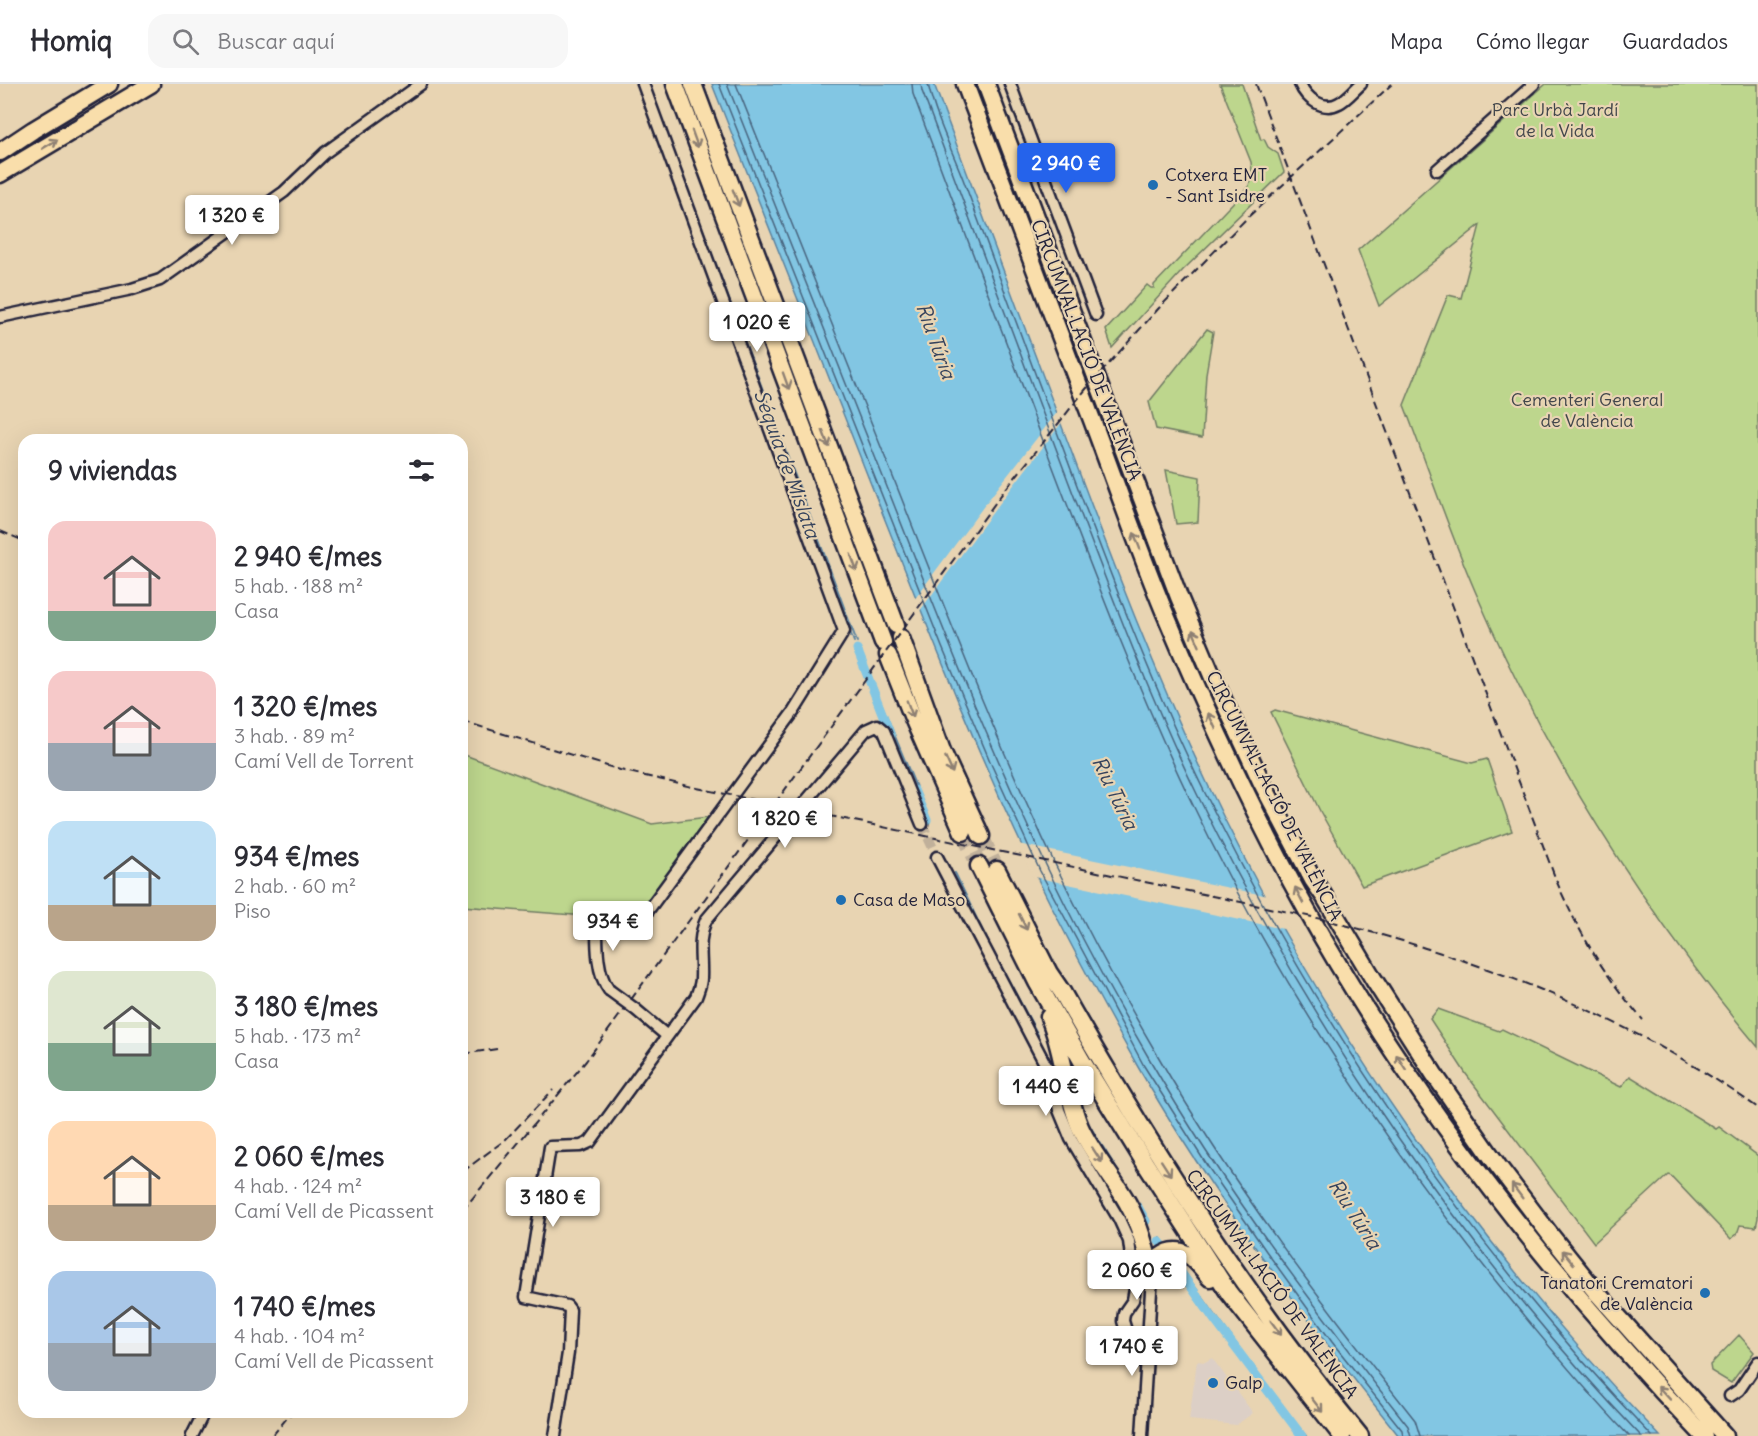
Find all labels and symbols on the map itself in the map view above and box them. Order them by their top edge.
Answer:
park label: Parc Urbà Jardí de la Vida [1492,98,1618,142]
one-way arrow [691,129,702,148]
one-way arrow [41,138,58,150]
pin: 2 940 € [1011,143,1121,194]
place label: Cotxera EMT - Sant Isidre [1165,163,1267,207]
marker: Cotxera EMT - Sant Isidre [1146,178,1160,192]
one-way arrow [731,188,742,207]
pin: 1 320 € [177,195,287,246]
street label: CIRCUMVAL·LACIÓ DE VALÈNCIA [1026,216,1147,484]
water label: Riu Túria [911,300,962,383]
pin: 1 020 € [702,302,812,353]
one-way arrow [781,371,792,389]
water label: Séquia de Mislata [749,386,826,543]
park label: Cementeri General de València [1511,388,1663,432]
one-way arrow [822,429,833,448]
one-way arrow [1131,532,1142,551]
one-way arrow [849,553,860,572]
one-way arrow [1190,630,1201,648]
street label: CIRCUMVAL·LACIÓ DE VALÈNCIA [1201,667,1348,925]
one-way arrow [905,699,916,718]
one-way arrow [1206,712,1218,730]
water label: Riu Túria [1087,752,1145,835]
one-way arrow [943,756,955,774]
pin: 1 820 € [730,798,840,849]
one-way arrow [1293,887,1305,905]
place label: Casa de Maso [853,888,965,911]
marker: Casa de Maso [834,893,848,907]
pin: 934 € [571,901,655,952]
one-way arrow [1018,912,1029,930]
one-way arrow [1395,1054,1407,1071]
pin: 1 440 € [991,1066,1101,1117]
one-way arrow [1092,1146,1104,1163]
one-way arrow [1160,1159,1172,1176]
street label: CIRCUMVAL·LACIÓ DE VALÈNCIA [1182,1165,1363,1403]
water label: Riu Túria [1324,1174,1388,1255]
pin: 3 180 € [498,1177,608,1228]
one-way arrow [1510,1183,1523,1199]
one-way arrow [1561,1249,1574,1265]
pin: 2 060 € [1082,1250,1192,1301]
place label: Tanatori Crematori de València [1540,1271,1693,1315]
marker: Tanatori Crematori de València [1698,1286,1712,1300]
one-way arrow [1270,1320,1282,1336]
pin: 1 740 € [1077,1326,1187,1377]
place label: Galp [1225,1371,1263,1394]
marker: Galp [1206,1376,1220,1390]
one-way arrow [1657,1386,1671,1401]
one-way arrow [1311,1396,1324,1412]

